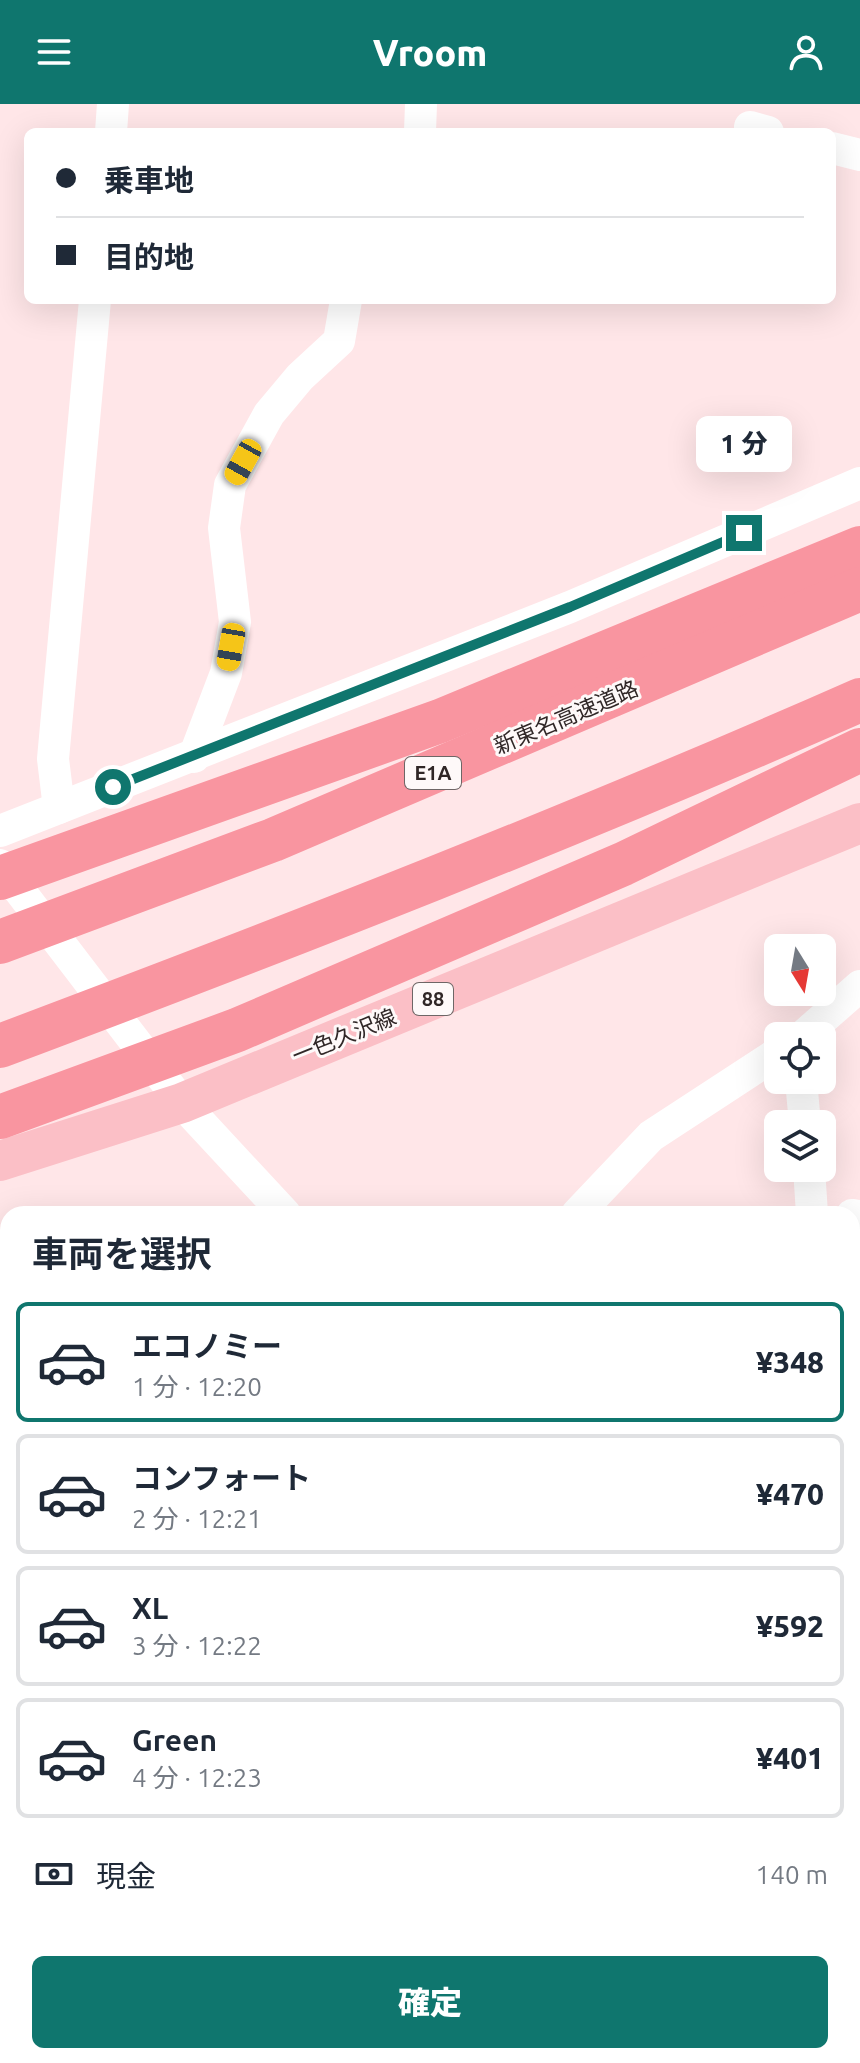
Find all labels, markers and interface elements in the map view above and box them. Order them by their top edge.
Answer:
icon: menu [32,30,76,74]
icon: person [784,30,828,74]
text: Vroom [373,32,487,73]
text: 乗車地 [104,163,194,197]
text: 目的地 [104,240,194,274]
callout: 1 分 [696,417,792,473]
text: 1 分 [721,429,767,458]
car [221,435,265,489]
route end [726,515,762,551]
car [215,621,247,673]
street label: 新東名高速道路 [490,675,642,758]
road number: E1A [405,757,461,789]
route start [95,769,131,805]
north arrow [764,934,836,1006]
map controls [764,934,836,1182]
road number: 88 [413,983,453,1015]
street label: 一色久沢線 [288,1003,399,1068]
button: locate [764,1022,836,1094]
button: layers [764,1110,836,1182]
text: 車両を選択 [32,1233,212,1274]
icon: car [36,1326,108,1398]
text: エコノミー [132,1329,282,1363]
text: ¥348 [756,1345,824,1379]
text: 1 分 · 12:20 [132,1372,262,1401]
icon: car [36,1458,108,1530]
text: コンフォート [132,1461,311,1495]
text: ¥470 [756,1477,824,1511]
text: 2 分 · 12:21 [132,1504,262,1533]
icon: car [36,1590,108,1662]
text: XL [132,1591,168,1625]
text: ¥592 [756,1609,824,1643]
text: 3 分 · 12:22 [132,1631,262,1660]
icon: car [36,1722,108,1794]
text: Green [132,1723,217,1757]
text: ¥401 [756,1741,824,1775]
text: 4 分 · 12:23 [132,1763,262,1792]
icon: cash [32,1852,76,1896]
text: 現金 [96,1859,156,1893]
text: 140 m [756,1860,828,1889]
button: 確定 [32,1956,828,2048]

